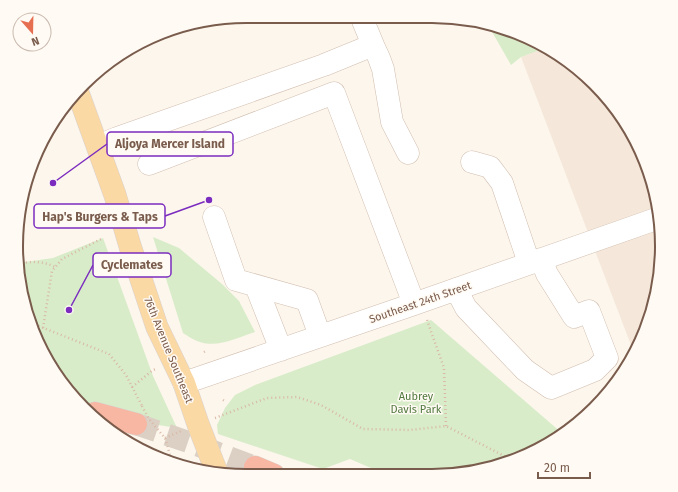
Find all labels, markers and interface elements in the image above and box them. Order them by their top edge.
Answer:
north arrow [12,12,52,52]
text: N [30,34,41,48]
callout: Aljoya Mercer Island [107,132,233,156]
text: Aljoya Mercer Island [114,137,225,151]
callout: Hap's Burgers & Taps [34,204,165,228]
text: Hap's Burgers & Taps [42,210,158,224]
callout: Cyclemates [93,253,171,277]
text: Cyclemates [101,258,163,272]
street label: Southeast 24th Street [367,279,473,326]
street label: 76th Avenue Southeast [141,295,196,405]
park label: Aubrey Davis Park [390,390,442,416]
scale bar [538,454,590,480]
text: 20 m [544,461,570,475]

